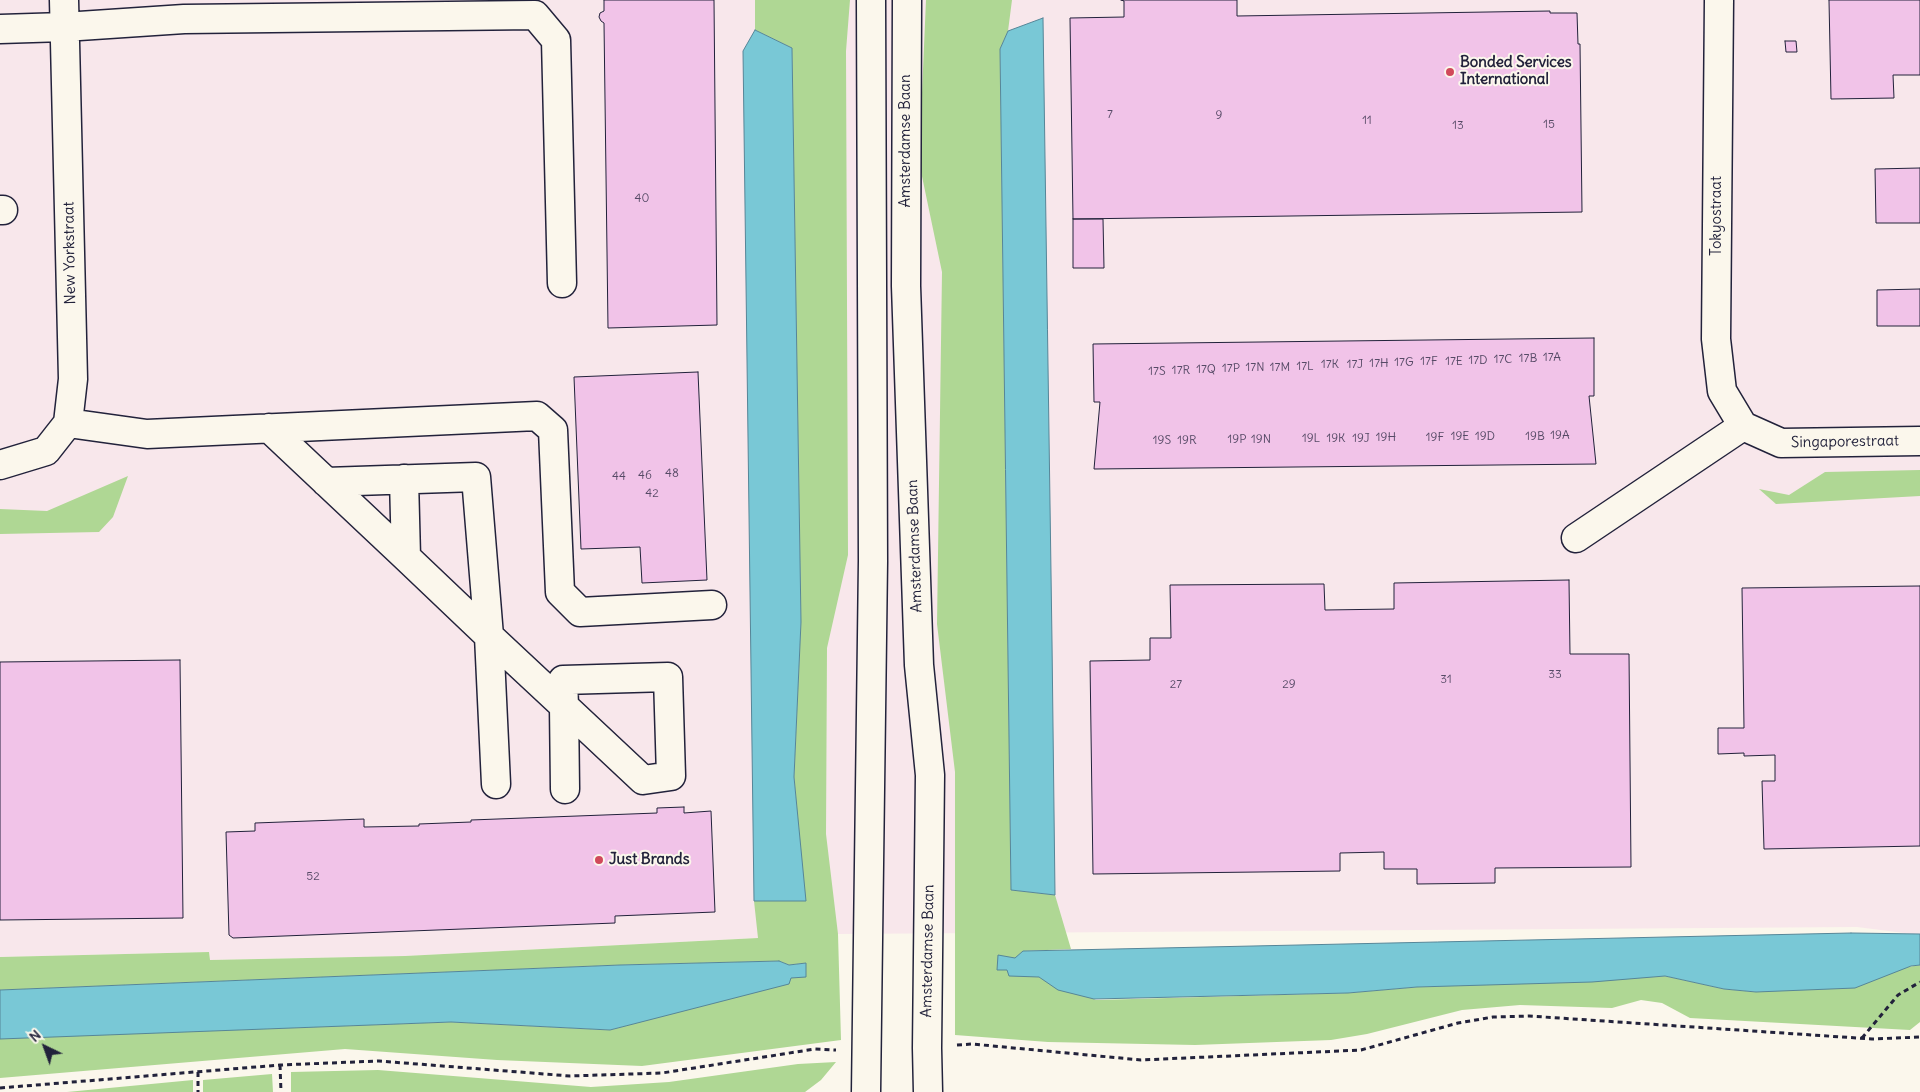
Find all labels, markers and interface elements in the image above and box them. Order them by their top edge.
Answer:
place label: Bonded Services International [1460,54,1572,89]
marker: Bonded Services International [1444,66,1456,78]
street label: Amsterdamse Baan [897,74,915,208]
house number: 7 [1107,108,1113,122]
house number: 9 [1216,109,1222,123]
house number: 11 [1362,114,1372,128]
house number: 15 [1543,118,1555,132]
house number: 13 [1452,119,1464,133]
street label: Tokyostraat [1708,176,1726,256]
house number: 40 [635,192,649,206]
street label: New Yorkstraat [60,201,80,305]
house number: 17A [1543,351,1561,365]
house number: 17B [1519,352,1537,366]
house number: 17C [1494,353,1512,367]
house number: 17D [1468,354,1488,368]
house number: 17F [1420,355,1438,369]
house number: 17E [1445,355,1463,369]
house number: 17G [1394,356,1414,370]
house number: 17H [1369,357,1389,371]
house number: 17K [1321,358,1339,372]
house number: 17J [1347,358,1363,372]
house number: 17L [1296,360,1314,374]
house number: 17N [1246,361,1264,375]
house number: 17M [1270,361,1290,375]
house number: 17P [1222,362,1240,376]
house number: 17Q [1196,363,1216,377]
house number: 17R [1172,364,1190,378]
house number: 17S [1148,365,1166,379]
house number: 19A [1550,429,1570,443]
house number: 19E [1451,430,1469,444]
house number: 19D [1475,430,1495,444]
house number: 19B [1525,430,1545,444]
house number: 19H [1376,431,1396,445]
house number: 19F [1426,431,1444,445]
house number: 19L [1302,432,1320,446]
house number: 19K [1326,432,1346,446]
house number: 19J [1352,432,1370,446]
street label: Singaporestraat [1791,432,1899,452]
house number: 19P [1228,433,1246,447]
house number: 19N [1251,433,1271,447]
house number: 19S [1153,434,1171,448]
house number: 19R [1177,434,1197,448]
house number: 48 [665,467,679,481]
house number: 46 [638,469,652,483]
house number: 44 [612,470,626,484]
street label: Amsterdamse Baan [904,479,926,613]
house number: 42 [645,487,659,501]
house number: 33 [1548,668,1562,682]
house number: 31 [1440,673,1452,687]
house number: 27 [1170,678,1182,692]
house number: 29 [1282,678,1296,692]
place label: Just Brands [609,851,689,869]
marker: Just Brands [593,854,605,866]
house number: 52 [306,870,320,884]
street label: Amsterdamse Baan [918,884,938,1018]
north arrow [20,1022,70,1072]
text: N [25,1026,45,1046]

